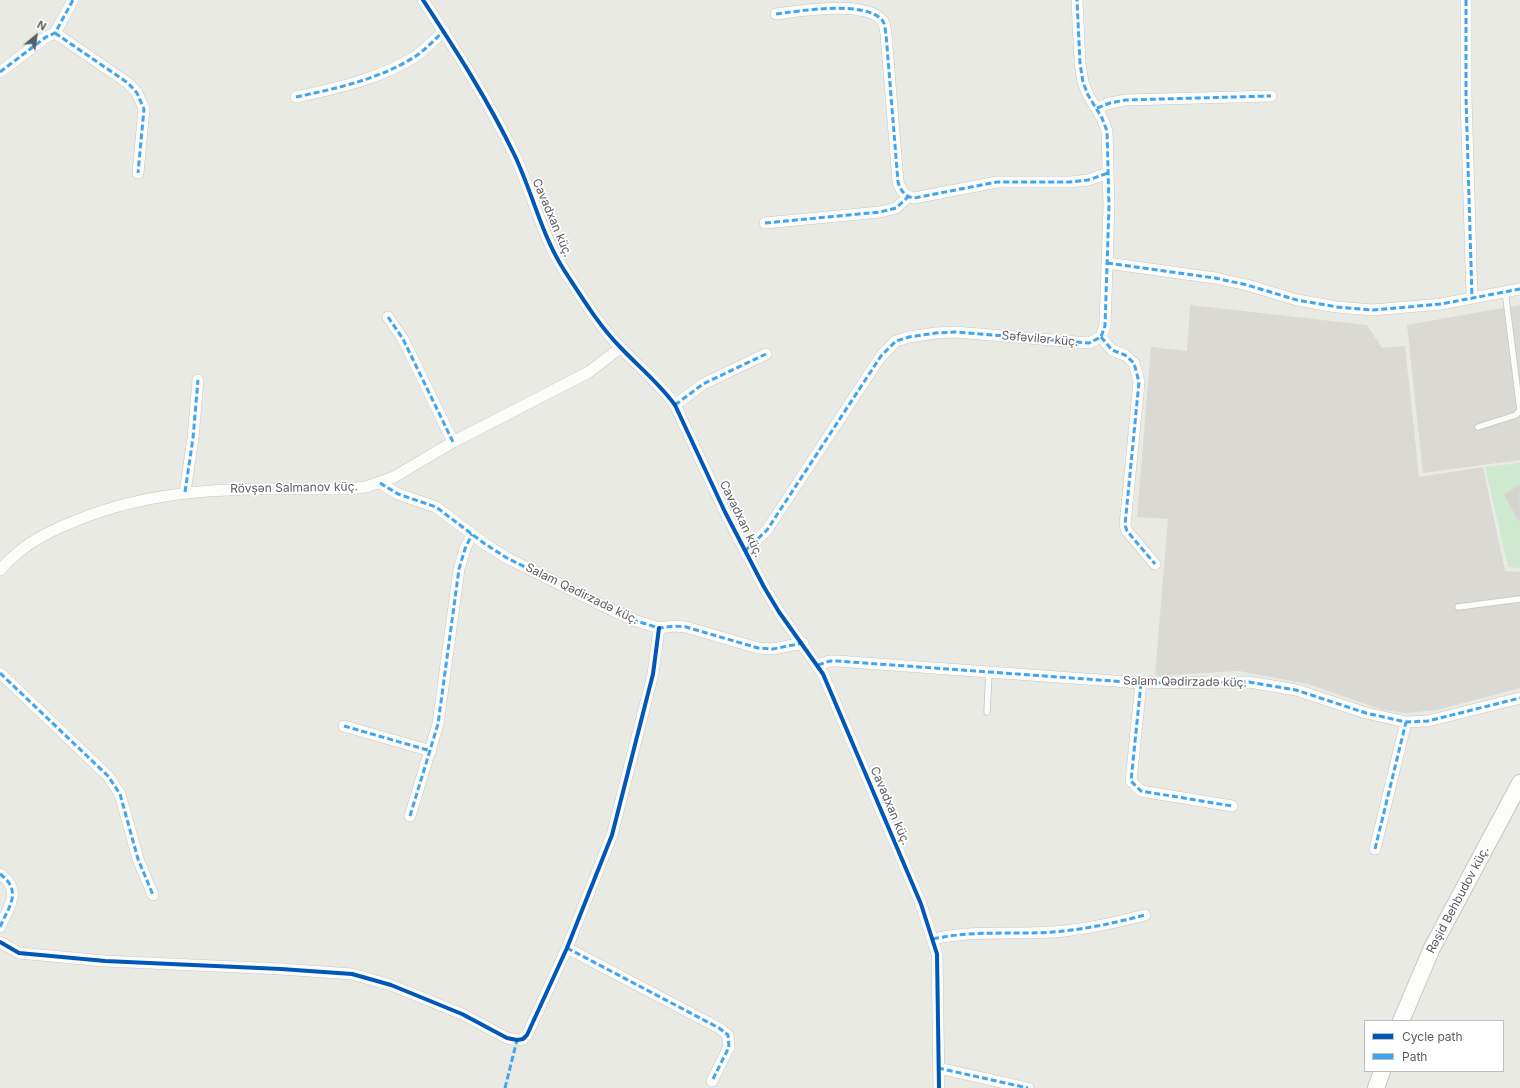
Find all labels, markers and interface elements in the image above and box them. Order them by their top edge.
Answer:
north arrow [16,16,56,56]
text: N [35,17,49,34]
street label: Cavadxan küç. [529,177,575,259]
street label: Səfəvilər küç. [1001,328,1079,350]
street label: Cavadxan küç. [716,478,766,560]
street label: Rövşən Salmanov küç. [230,480,358,496]
street label: Salam Qədirzadə küç. [523,560,641,628]
street label: Salam Qədirzadə küç. [1123,674,1247,690]
street label: Cavadxan küç. [867,765,913,847]
street label: Rəşid Behbudov küç. [1424,844,1492,956]
legend [1364,1020,1504,1072]
text: Cycle path [1402,1029,1463,1044]
text: Path [1402,1049,1427,1064]

